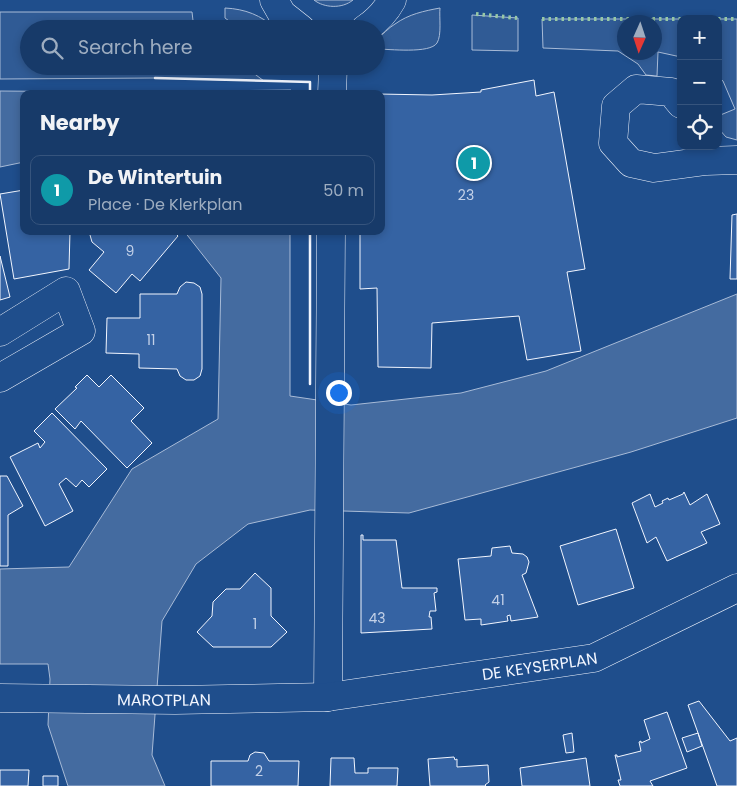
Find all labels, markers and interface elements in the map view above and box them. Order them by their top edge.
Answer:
north arrow [617,15,662,60]
map controls [677,15,722,150]
button: + [677,15,722,60]
search box [20,20,385,75]
icon: search [38,34,66,62]
text: Search here [78,34,192,61]
button: − [677,60,722,105]
button: locate [677,105,722,150]
text: Nearby [40,108,120,137]
pin: 1 [458,144,490,182]
text: De Wintertuin [88,164,222,191]
text: 1 [54,179,60,202]
text: 50 m [323,179,364,202]
house number: 23 [458,185,474,205]
text: Place · De Klerkplan [88,193,243,216]
house number: 9 [126,241,134,261]
house number: 11 [147,330,155,350]
your location [326,380,352,406]
house number: 41 [491,590,505,610]
house number: 43 [368,608,386,628]
house number: 1 [253,614,257,634]
street label: DE KEYSERPLAN [480,646,599,686]
street label: MAROTPLAN [117,688,211,712]
house number: 2 [255,761,263,781]

